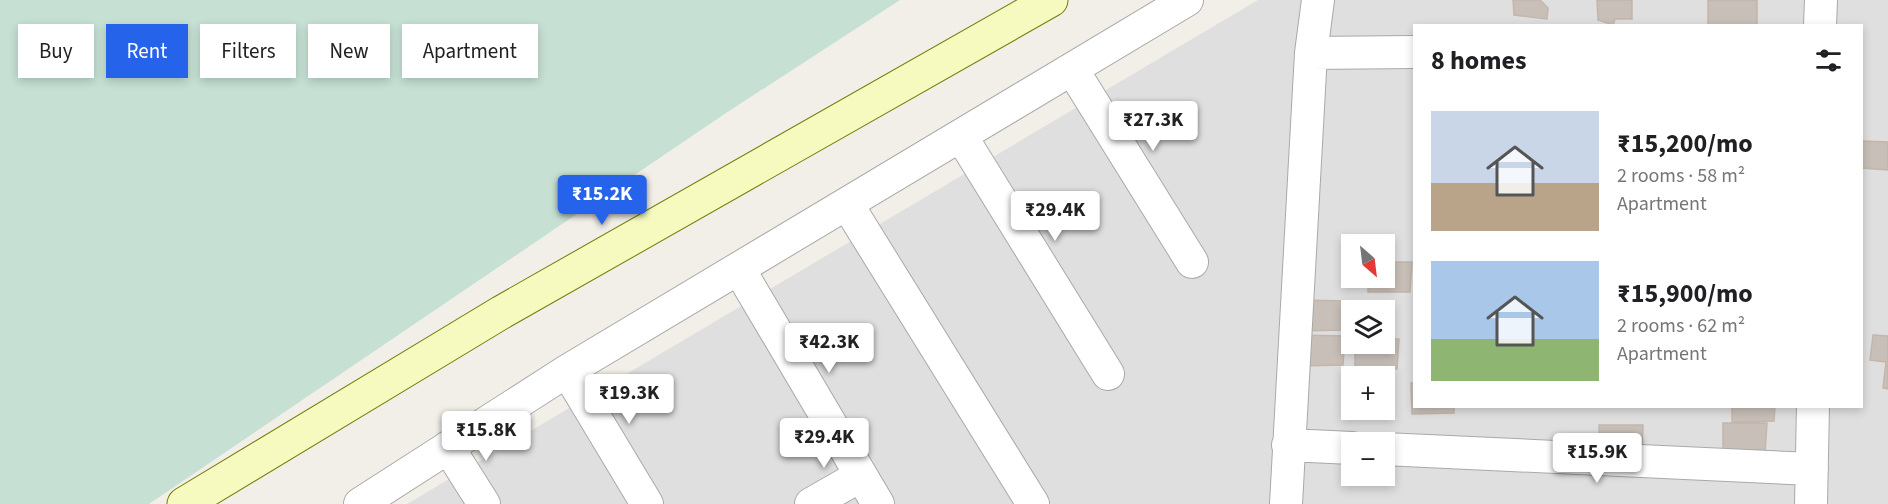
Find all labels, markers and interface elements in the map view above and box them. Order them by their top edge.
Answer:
chip: Buy [18,24,94,78]
chip: Rent [106,24,188,78]
chip: Filters [200,24,296,78]
chip: New [308,24,390,78]
chip: Apartment [402,24,538,78]
text: 8 homes [1431,42,1526,79]
icon: filters [1812,44,1845,77]
pin: ₹27.3K [1104,101,1202,152]
text: ₹27.3K [1123,106,1183,134]
text: ₹15,200/mo [1617,125,1753,162]
icon: home [1479,135,1551,207]
text: 2 rooms · 58 m² [1617,162,1745,190]
pin: ₹15.2K [553,175,651,226]
text: ₹15.2K [572,180,632,208]
text: Apartment [1617,190,1707,218]
pin: ₹29.4K [1006,191,1104,242]
text: ₹29.4K [1025,196,1085,224]
north arrow [1341,234,1395,288]
map controls [1341,234,1395,486]
text: ₹15,900/mo [1617,275,1753,312]
icon: home [1479,285,1551,357]
button: layers [1341,300,1395,354]
text: 2 rooms · 62 m² [1617,312,1745,340]
pin: ₹42.3K [780,323,878,374]
text: ₹42.3K [799,328,859,356]
text: Apartment [1617,340,1707,368]
button: + [1341,366,1395,420]
pin: ₹19.3K [580,374,678,425]
text: ₹19.3K [599,379,659,407]
pin: ₹15.8K [437,411,535,462]
text: ₹15.8K [456,416,516,444]
pin: ₹29.4K [775,418,873,469]
text: ₹29.4K [794,423,854,451]
button: − [1341,432,1395,486]
pin: ₹15.9K [1548,433,1646,484]
text: ₹15.9K [1567,438,1627,466]

